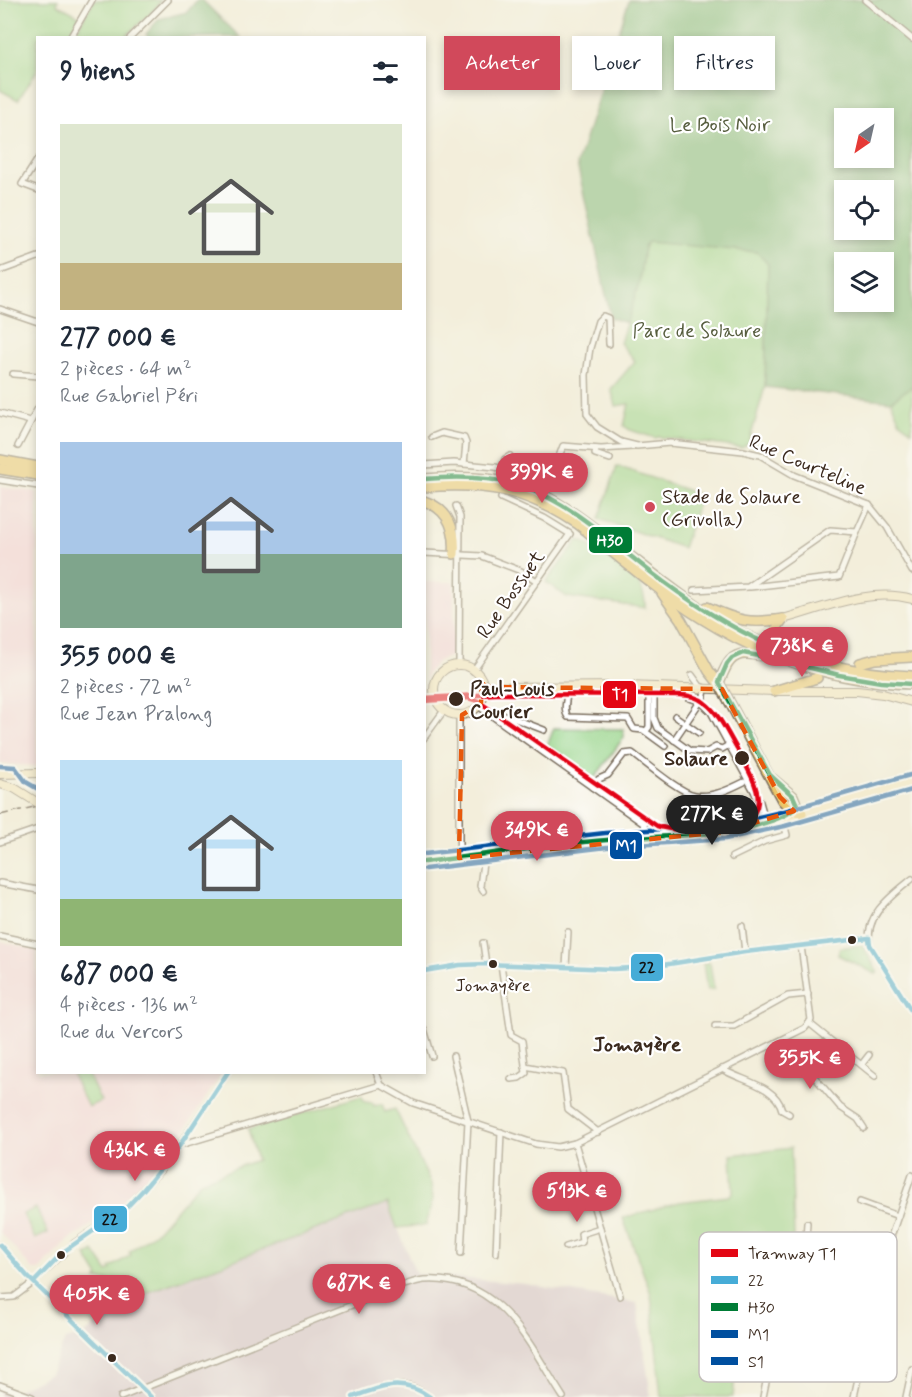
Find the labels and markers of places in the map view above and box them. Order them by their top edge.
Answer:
pin: 399K € [493,453,591,504]
place label: Stade de Solaure (Grivolla) [662,484,801,534]
marker: Stade de Solaure (Grivolla) [643,500,657,514]
pin: 738K € [753,627,851,678]
place label: Paul-Louis Courier [470,676,554,726]
marker: Paul-Louis Courier [447,690,465,708]
place label: Solaure [664,746,728,773]
marker: Solaure [733,749,751,767]
pin: 277K € [663,795,761,846]
pin: 349K € [488,811,586,862]
unlabelled marker [846,934,858,946]
marker: Jomayère [487,958,499,970]
place label: Jomayère [455,974,531,998]
pin: 355K € [761,1039,859,1090]
pin: 436K € [86,1131,184,1182]
pin: 513K € [528,1172,626,1223]
unlabelled marker [55,1249,67,1261]
pin: 687K € [310,1264,408,1315]
pin: 405K € [48,1275,146,1326]
unlabelled marker [106,1352,118,1364]

